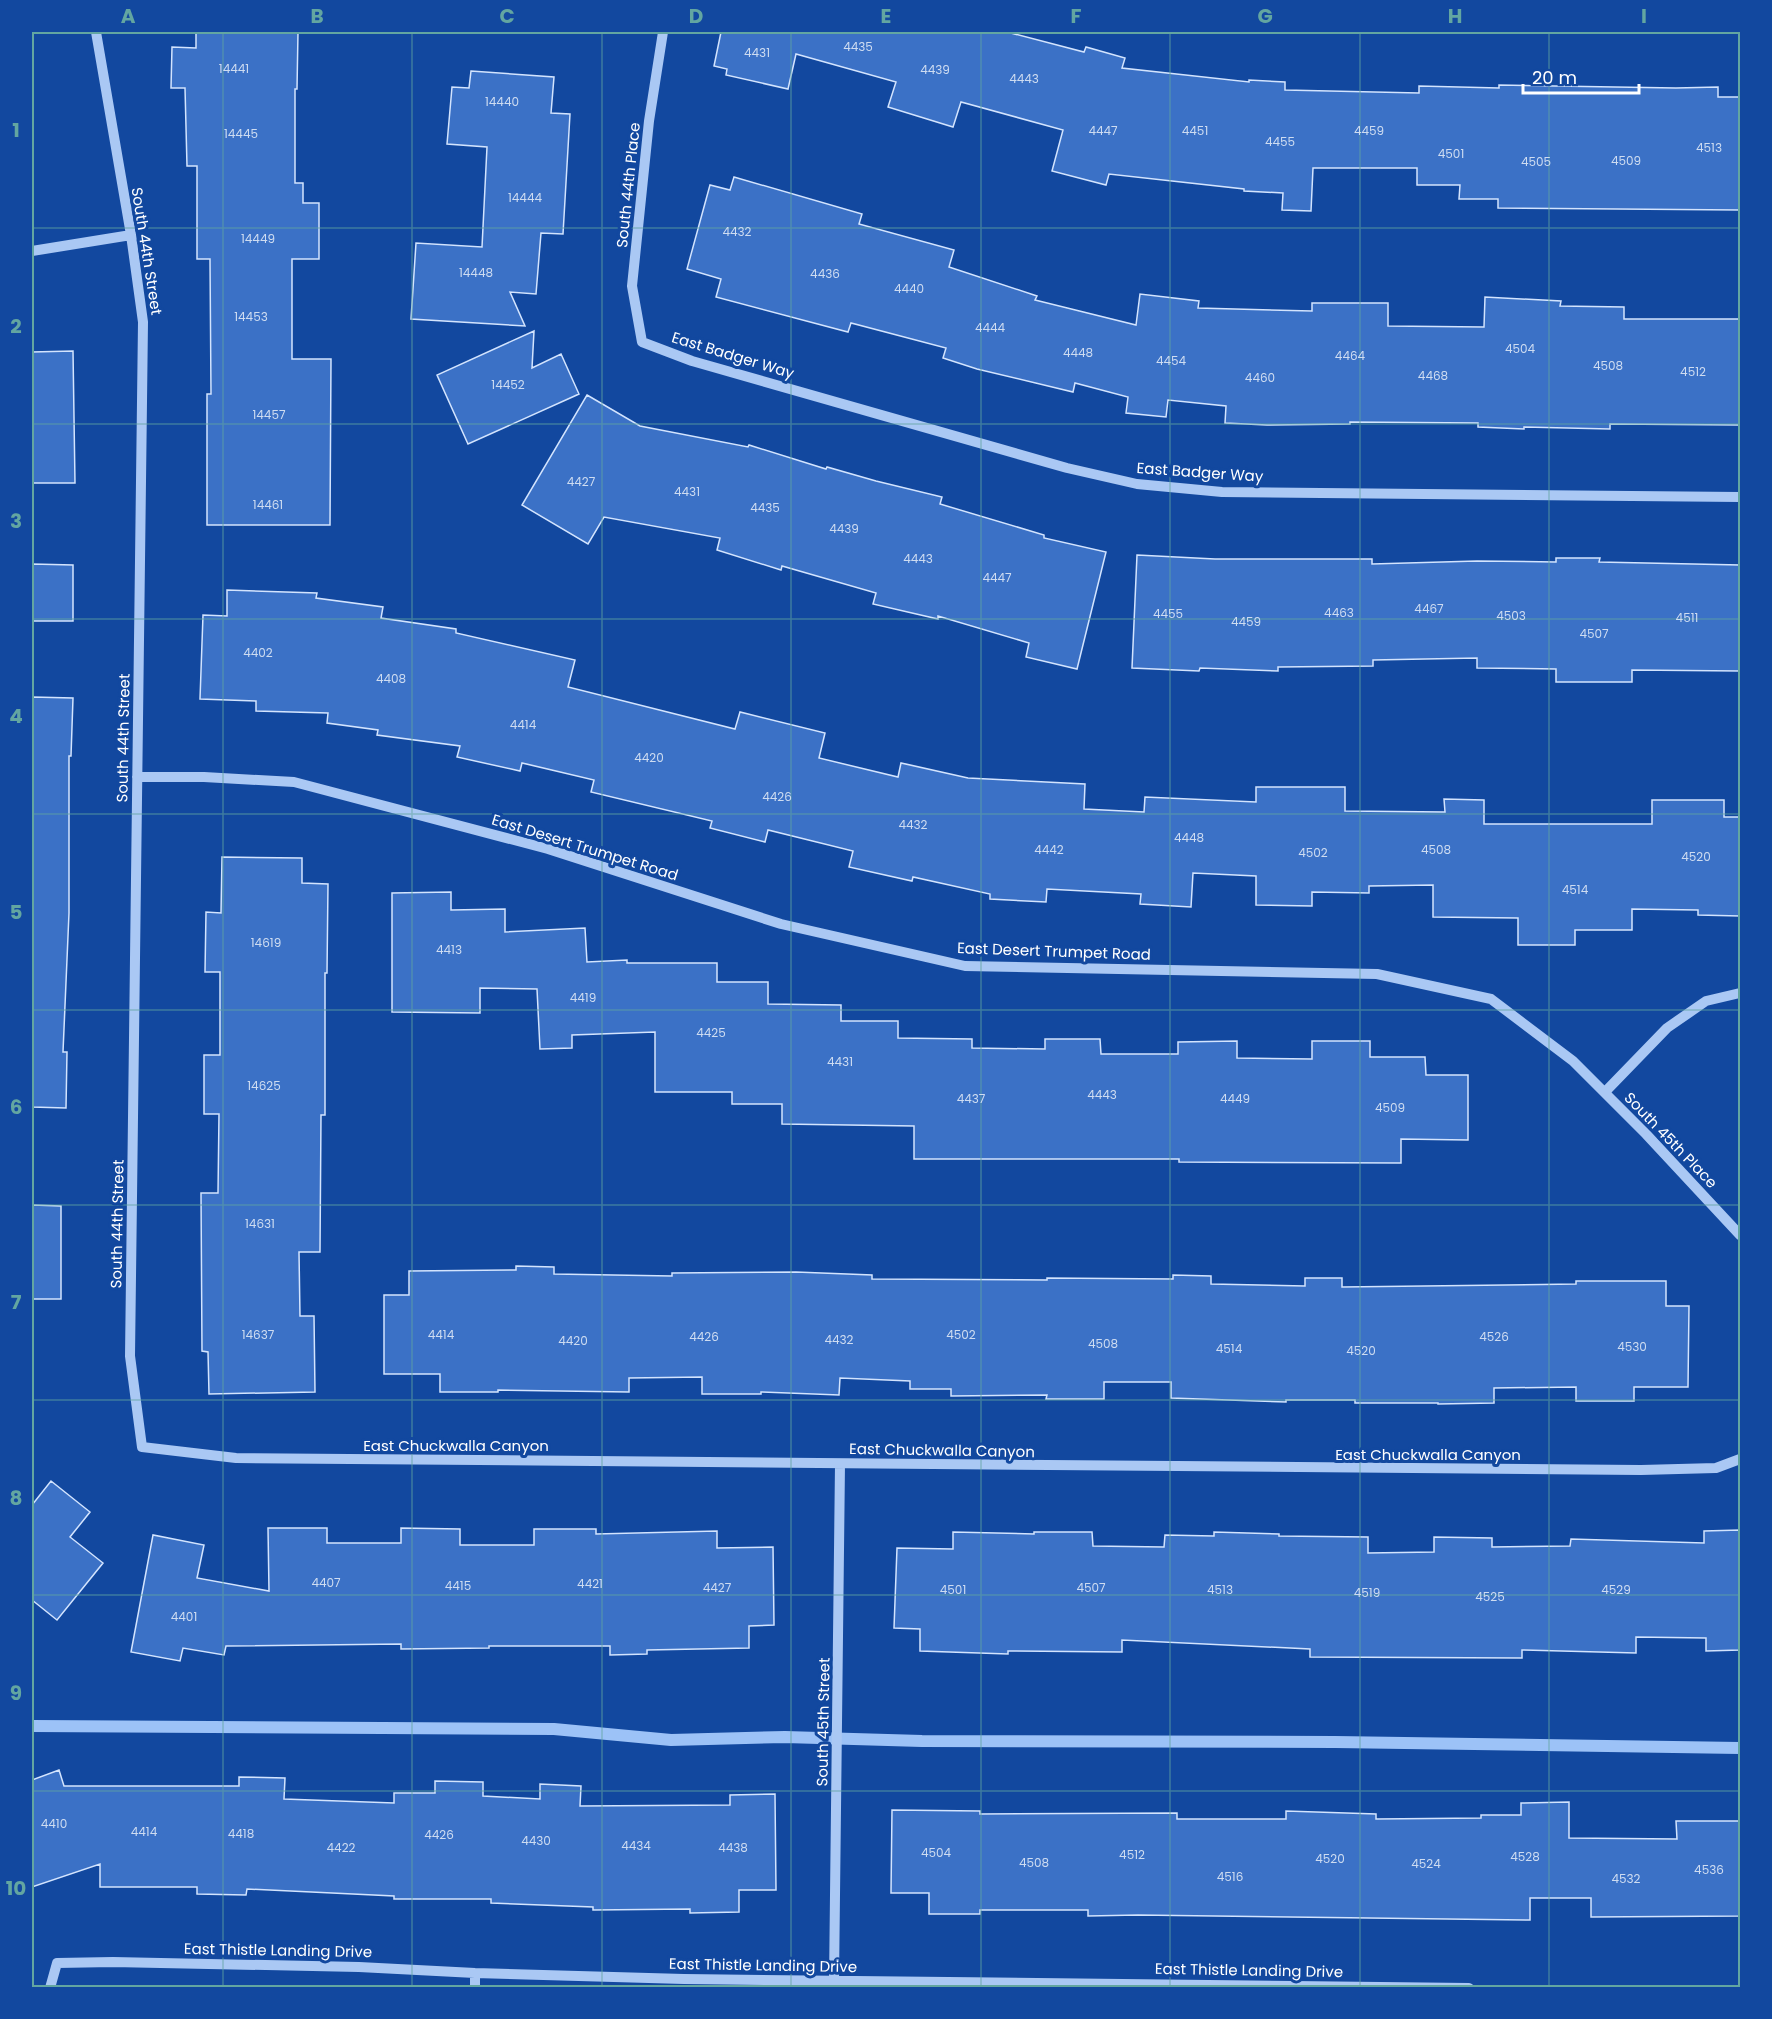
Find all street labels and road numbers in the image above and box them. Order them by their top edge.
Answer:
street label: South 44th Place [611,121,645,249]
street label: South 44th Street [127,186,167,316]
street label: East Badger Way [669,326,797,384]
street label: East Badger Way [1136,457,1265,487]
street label: South 44th Street [111,673,135,803]
street label: East Desert Trumpet Road [489,809,681,885]
street label: East Desert Trumpet Road [957,937,1151,965]
street label: South 45th Place [1620,1087,1722,1193]
street label: South 44th Street [105,1159,129,1289]
street label: East Chuckwalla Canyon [363,1435,549,1456]
street label: East Chuckwalla Canyon [849,1438,1035,1462]
street label: East Chuckwalla Canyon [1335,1444,1521,1465]
street label: South 45th Street [811,1657,835,1787]
street label: East Thistle Landing Drive [184,1938,372,1962]
street label: East Thistle Landing Drive [669,1953,857,1977]
street label: East Thistle Landing Drive [1155,1958,1343,1982]

